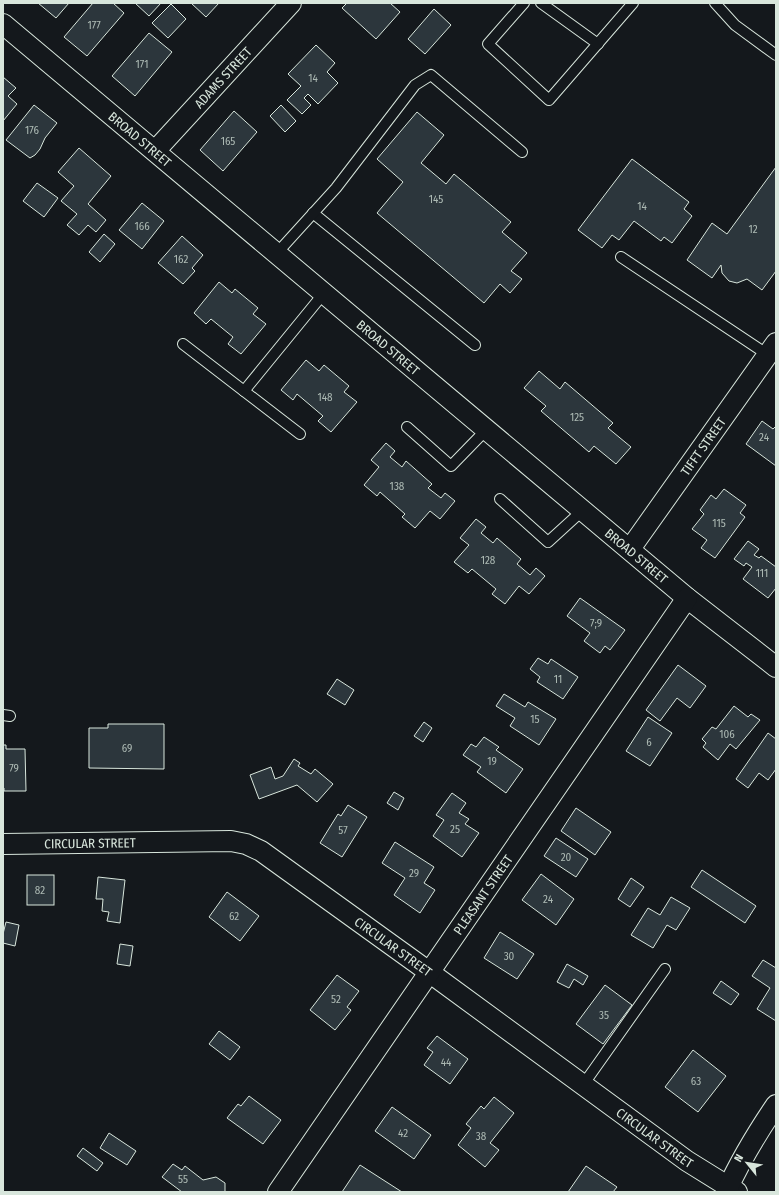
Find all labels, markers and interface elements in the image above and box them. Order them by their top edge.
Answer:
house number: 177 [87,19,101,32]
street label: ADAMS STREET [191,44,255,111]
house number: 171 [136,58,148,71]
house number: 14 [308,72,318,85]
street label: BROAD STREET [105,109,174,170]
house number: 176 [25,124,40,137]
house number: 165 [221,135,235,148]
house number: 145 [429,193,443,206]
house number: 14 [637,200,647,213]
house number: 166 [134,220,150,233]
house number: 12 [748,223,758,236]
house number: 162 [174,253,188,266]
street label: BROAD STREET [354,317,422,378]
house number: 148 [317,391,333,404]
house number: 125 [570,411,584,424]
street label: TIFFT STREET [678,415,729,478]
house number: 24 [759,431,770,444]
house number: 138 [390,480,405,493]
house number: 115 [712,517,726,530]
street label: BROAD STREET [602,525,671,587]
house number: 128 [481,554,496,567]
house number: 111 [756,567,768,580]
house number: 7;9 [590,617,602,630]
house number: 11 [554,673,562,686]
house number: 15 [530,713,540,726]
house number: 106 [719,728,735,741]
house number: 6 [646,736,652,749]
house number: 69 [122,742,132,755]
house number: 19 [487,755,497,768]
house number: 79 [9,762,19,775]
house number: 25 [450,823,460,836]
house number: 57 [338,824,348,837]
street label: CIRCULAR STREET [44,835,136,851]
house number: 20 [561,851,572,864]
street label: PLEASANT STREET [451,852,516,938]
house number: 29 [409,867,419,880]
house number: 82 [35,884,45,897]
house number: 24 [543,893,554,906]
house number: 62 [229,910,239,923]
street label: CIRCULAR STREET [352,914,435,980]
house number: 30 [504,950,515,963]
house number: 52 [331,993,341,1006]
house number: 35 [599,1009,609,1022]
house number: 44 [441,1056,452,1069]
house number: 63 [691,1075,701,1088]
street label: CIRCULAR STREET [613,1105,696,1171]
house number: 42 [398,1127,408,1140]
house number: 38 [476,1130,487,1143]
north arrow [727,1143,767,1183]
text: N [731,1152,746,1164]
house number: 55 [178,1173,188,1186]

